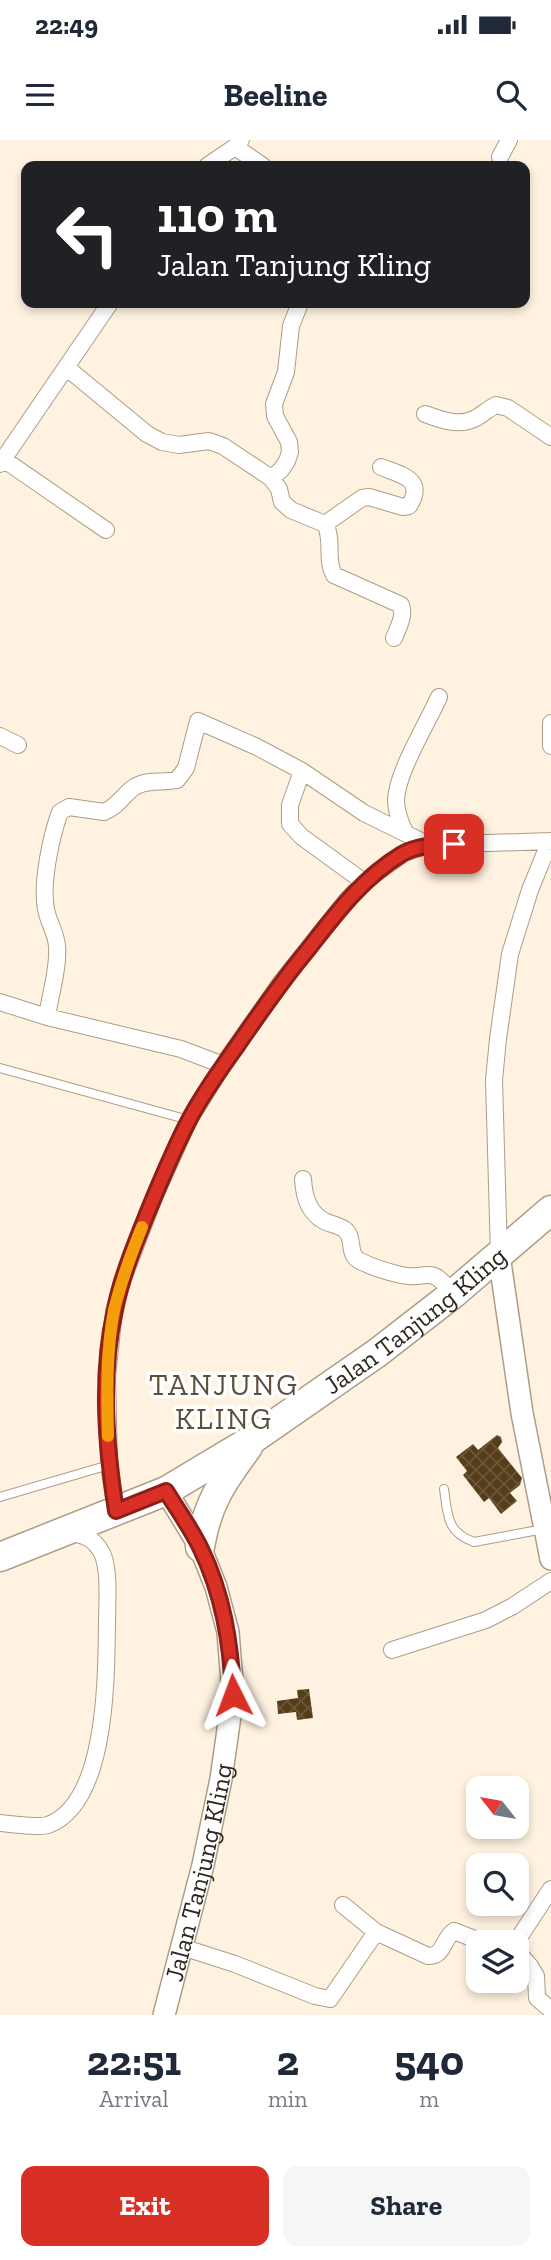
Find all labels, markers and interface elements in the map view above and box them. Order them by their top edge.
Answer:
text: 22:49 [35,9,98,41]
icon: menu [21,76,59,114]
text: Beeline [224,76,327,114]
icon: search [492,76,530,114]
text: 110 m [157,186,277,245]
icon: left [42,189,133,280]
text: Jalan Tanjung Kling [157,246,431,284]
pin [424,814,484,874]
icon: arrive [435,825,473,863]
street label: Jalan Tanjung Kling [318,1239,513,1401]
district label: TANJUNG KLING [149,1367,299,1437]
position arrow [196,1658,270,1732]
street label: Jalan Tanjung Kling [157,1761,239,1985]
north arrow [466,1776,528,1839]
map controls [466,1776,529,1993]
button: search [466,1853,529,1916]
button: layers [466,1930,529,1993]
text: 22:51 [87,2035,181,2086]
text: 2 [276,2035,299,2086]
text: 540 [394,2035,464,2086]
text: Arrival [99,2085,169,2113]
text: min [268,2085,307,2113]
text: m [419,2085,439,2113]
button: Exit [21,2166,269,2246]
button: Share [283,2166,530,2246]

